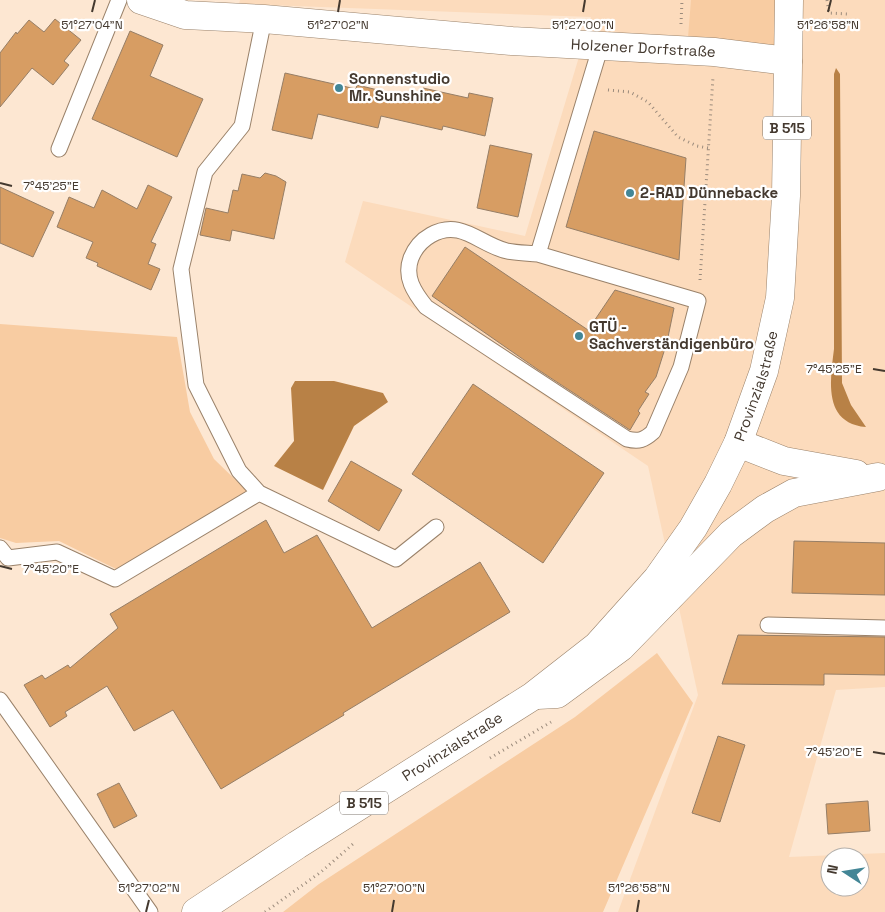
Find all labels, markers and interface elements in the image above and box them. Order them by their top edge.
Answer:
text: 51°27'04"N [61,17,123,33]
text: 51°27'02"N [307,17,369,33]
text: 51°27'00"N [552,17,614,33]
text: 51°26'58"N [797,17,859,33]
street label: Holzener Dorfstraße [570,34,716,61]
place label: Sonnenstudio Mr. Sunshine [349,69,450,105]
marker: Sonnenstudio Mr. Sunshine [333,82,345,94]
road number: B 515 [763,116,811,140]
text: 7°45'25"E [23,178,79,194]
place label: 2-RAD Dünnebacke [640,183,778,202]
marker: 2-RAD Dünnebacke [624,187,636,199]
place label: GTÜ - Sachverständigenbüro [589,317,754,353]
street label: Provinzialstraße [729,329,782,444]
marker: GTÜ - Sachverständigenbüro [573,330,585,342]
text: 7°45'25"E [806,361,862,377]
text: 7°45'20"E [23,561,79,577]
street label: Provinzialstraße [398,708,506,785]
text: 7°45'20"E [806,744,862,760]
road number: B 515 [340,791,388,814]
north arrow [820,847,870,897]
text: N [823,863,842,876]
text: 51°27'02"N [118,880,180,896]
text: 51°27'00"N [363,880,425,896]
text: 51°26'58"N [608,880,670,896]

